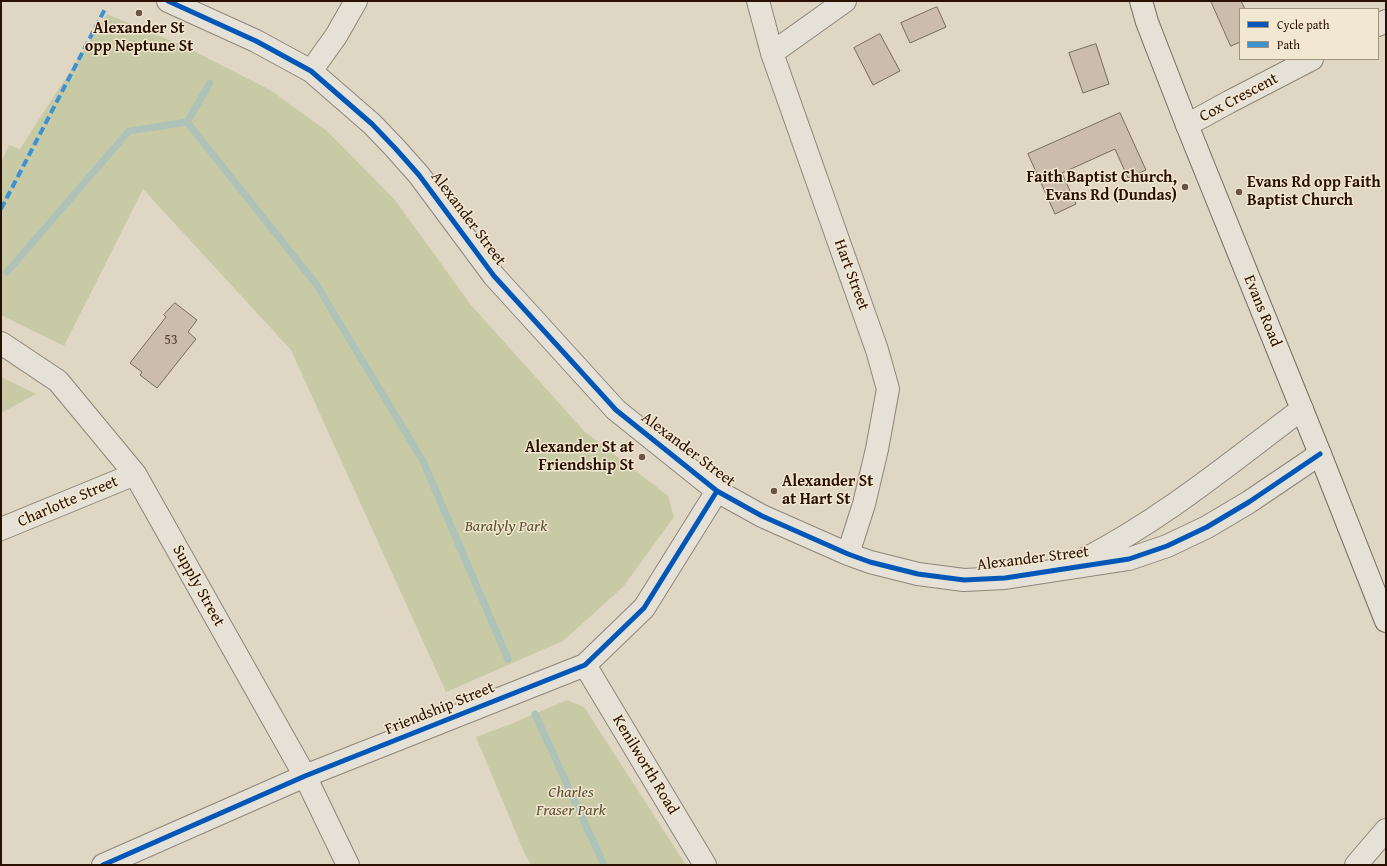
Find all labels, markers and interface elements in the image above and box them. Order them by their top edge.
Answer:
marker: Alexander St opp Neptune St [134,8,144,18]
legend [1239,8,1379,60]
text: Cycle path [1277,16,1329,33]
place label: Alexander St opp Neptune St [85,19,193,57]
text: Path [1277,36,1300,53]
street label: Cox Crescent [1196,69,1282,127]
street label: Alexander Street [426,168,510,270]
place label: Faith Baptist Church, Evans Rd (Dundas) [1027,168,1177,206]
place label: Evans Rd opp Faith Baptist Church [1247,173,1381,211]
marker: Faith Baptist Church, Evans Rd (Dundas) [1180,182,1190,192]
marker: Evans Rd opp Faith Baptist Church [1234,187,1244,197]
street label: Hart Street [829,237,873,313]
street label: Evans Road [1239,272,1285,350]
house number: 53 [164,332,178,348]
street label: Alexander Street [637,408,739,492]
place label: Alexander St at Friendship St [525,438,634,476]
marker: Alexander St at Friendship St [637,452,647,462]
street label: Charlotte Street [15,472,121,532]
place label: Alexander St at Hart St [782,472,873,510]
marker: Alexander St at Hart St [769,486,779,496]
park label: Baralyly Park [465,517,547,537]
street label: Supply Street [168,542,228,630]
street label: Alexander Street [976,543,1090,575]
street label: Friendship Street [382,678,498,740]
street label: Kenilworth Road [608,712,682,818]
park label: Charles Fraser Park [536,783,606,821]

